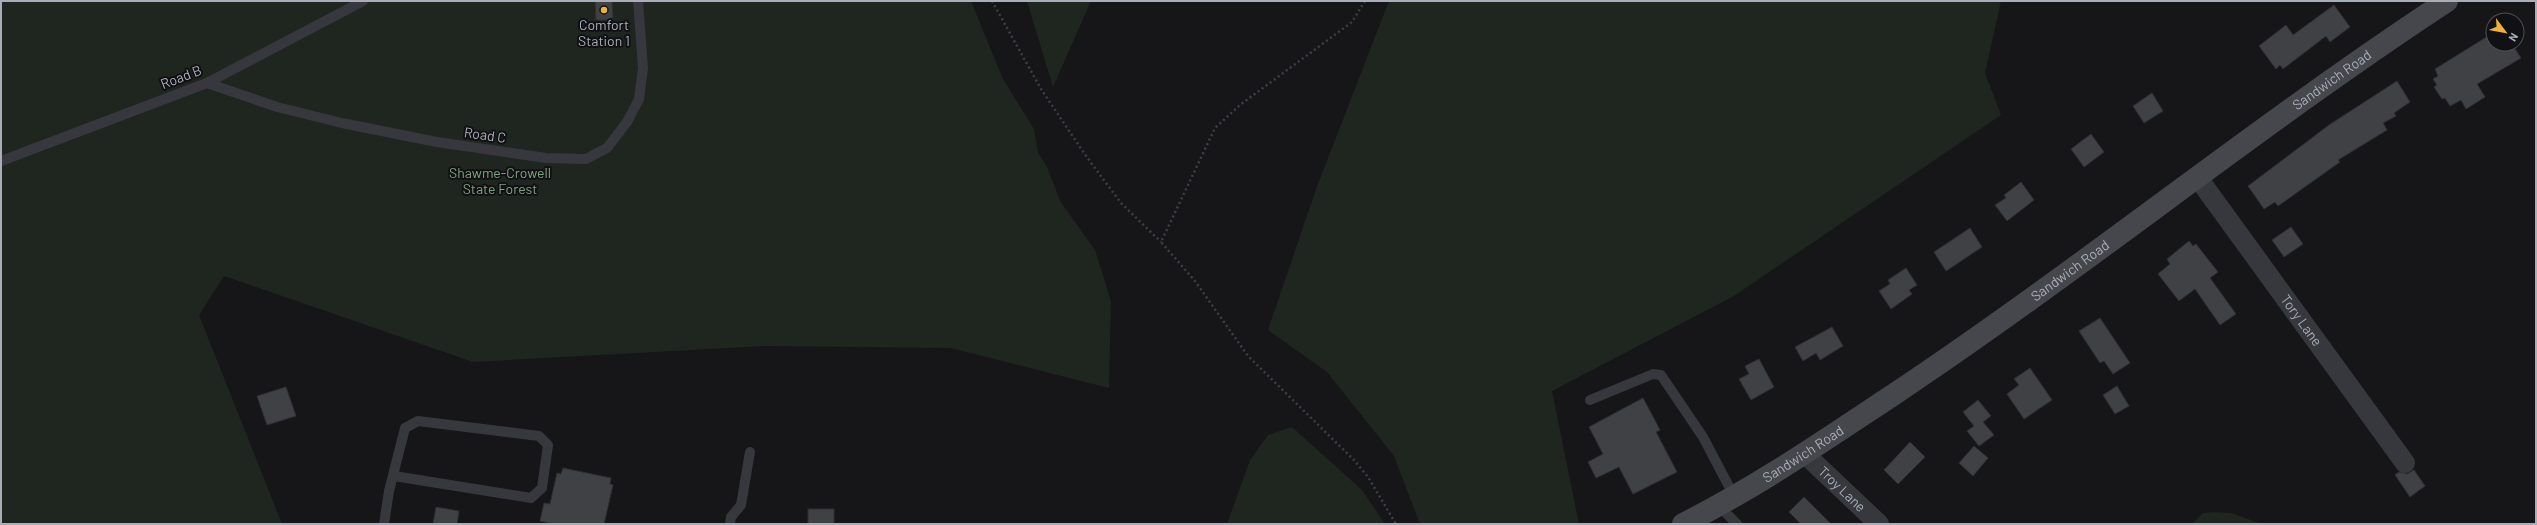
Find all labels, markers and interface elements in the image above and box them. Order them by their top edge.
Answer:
marker: Comfort Station 1 [599,5,609,15]
north arrow [2485,12,2525,52]
place label: Comfort Station 1 [578,16,630,49]
text: N [2506,31,2521,44]
street label: Sandwich Road [2289,46,2374,113]
street label: Road B [158,61,204,92]
street label: Road C [463,123,507,146]
park label: Shawme-Crowell State Forest [449,164,551,197]
street label: Sandwich Road [2027,236,2112,304]
street label: Tory Lane [2277,291,2326,349]
street label: Sandwich Road [1759,421,1846,486]
street label: Troy Lane [1815,462,1870,515]

